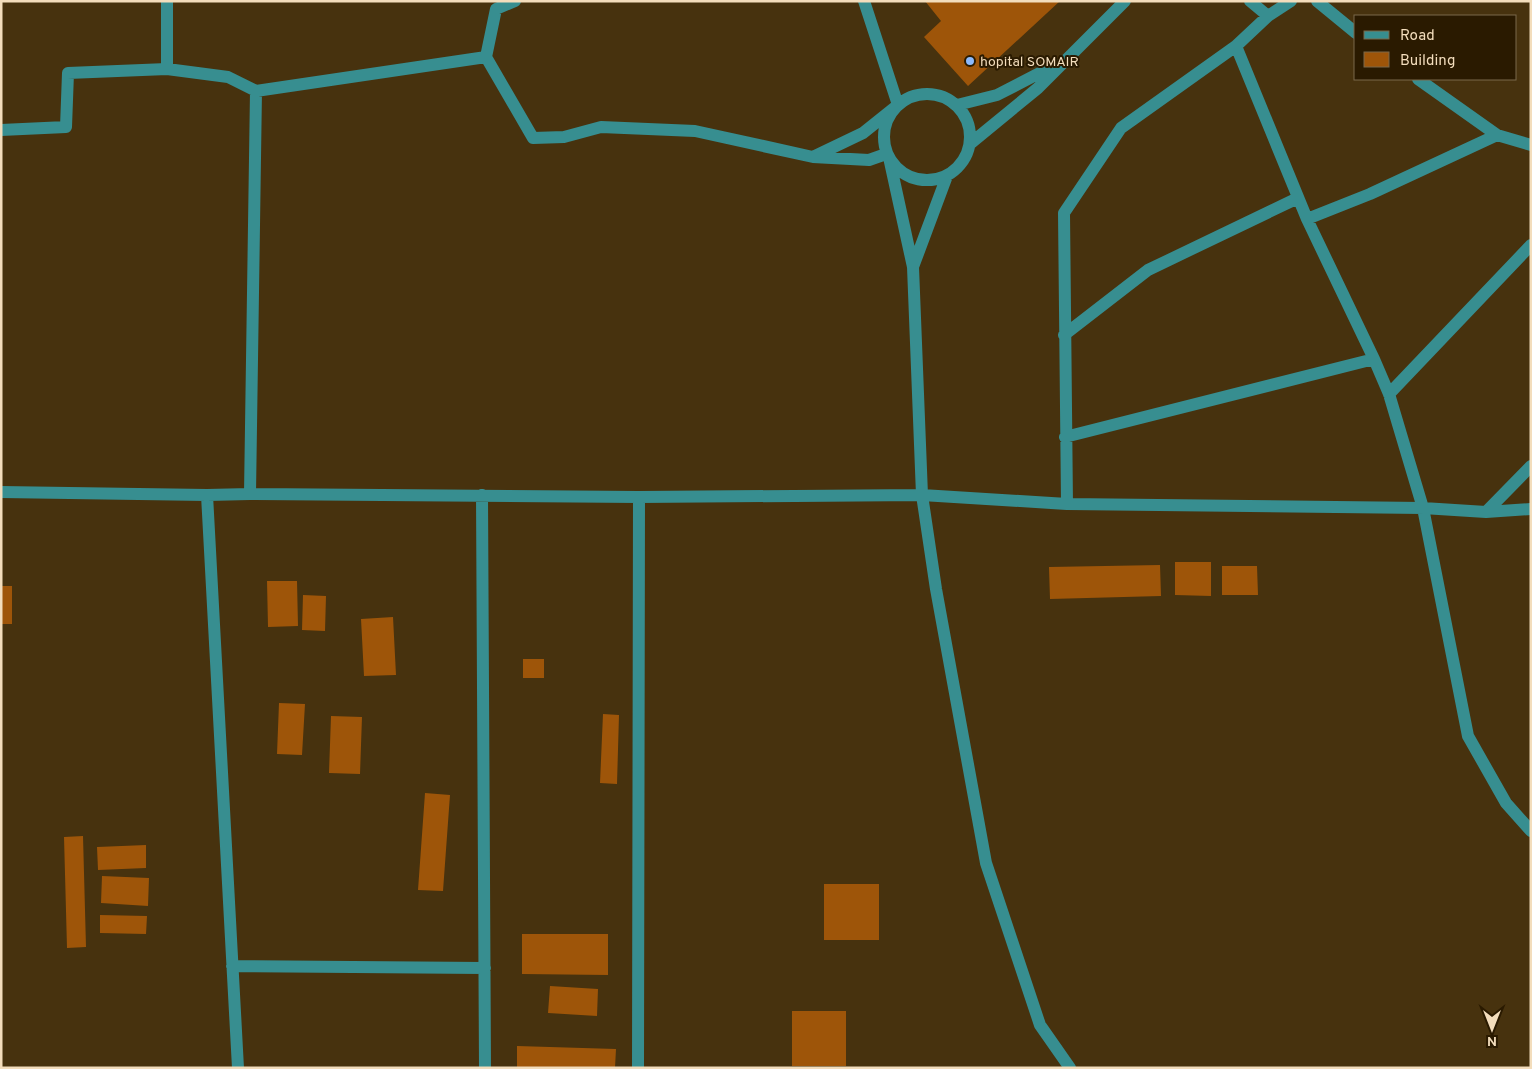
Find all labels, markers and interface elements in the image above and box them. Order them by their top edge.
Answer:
legend [1354,15,1517,80]
text: Road [1400,27,1435,46]
text: Building [1400,52,1455,71]
place label: hopital SOMAIR [980,54,1079,71]
marker: hopital SOMAIR [964,55,976,67]
north arrow [1467,1004,1517,1054]
text: N [1487,1032,1497,1049]

